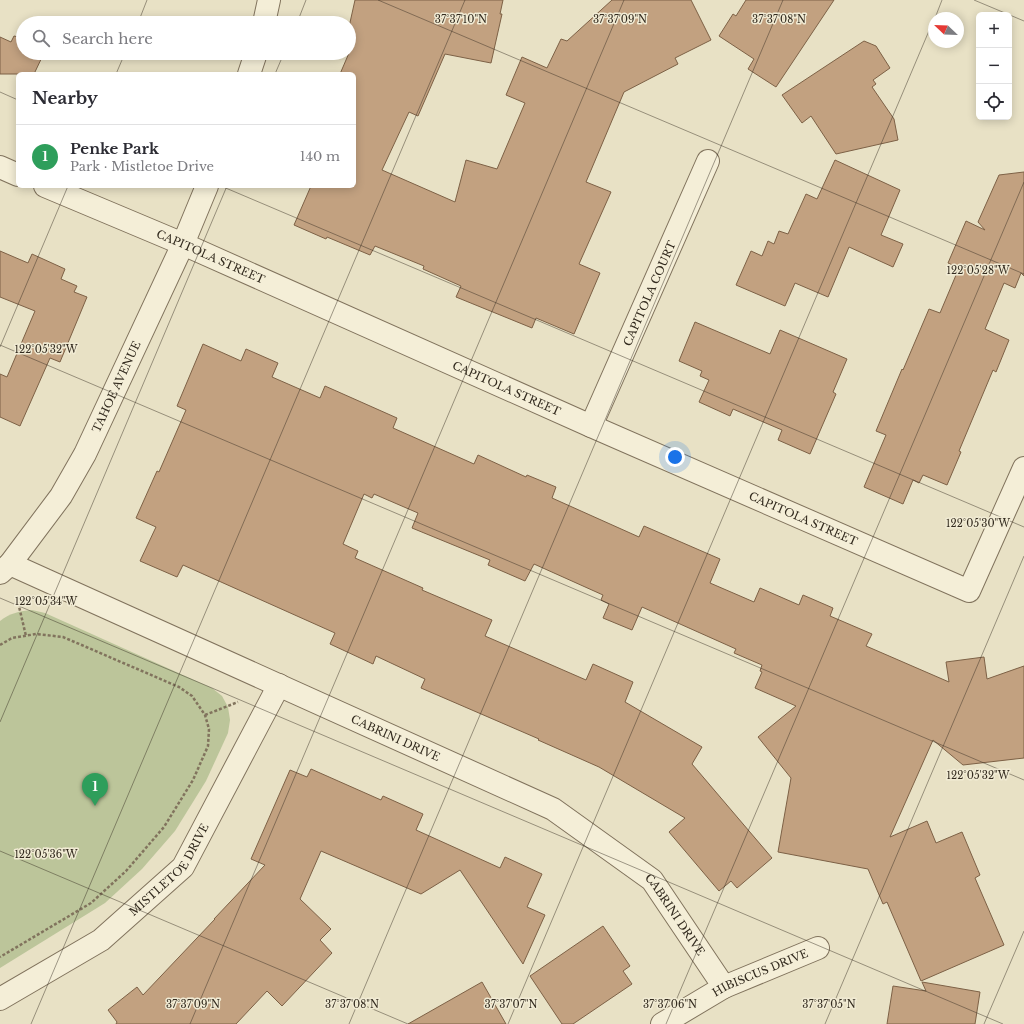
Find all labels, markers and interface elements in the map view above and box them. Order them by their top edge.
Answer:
north arrow [928,12,964,48]
map controls [976,12,1012,120]
button: + [976,12,1012,48]
text: 37°37'10"N [435,13,487,26]
text: 37°37'09"N [593,13,647,26]
text: 37°37'08"N [752,13,806,26]
search box [16,16,356,60]
icon: search [30,27,52,49]
text: Search here [62,29,153,48]
button: − [976,48,1012,84]
button: locate [976,84,1012,120]
text: Nearby [32,88,98,109]
text: Penke Park [70,139,159,158]
text: 1 [42,148,48,165]
text: 140 m [300,148,340,165]
text: Park · Mistletoe Drive [70,158,214,175]
street label: CAPITOLA STREET [154,227,267,287]
street label: CAPITOLA COURT [620,238,679,348]
text: 122°05'28"W [947,264,1010,277]
street label: TAHOE AVENUE [89,339,144,435]
text: 122°05'32"W [15,343,78,356]
street label: CAPITOLA STREET [450,358,563,419]
your location [665,447,685,467]
street label: CAPITOLA STREET [747,489,860,549]
text: 122°05'30"W [946,517,1010,530]
text: 122°05'34"W [15,595,77,608]
street label: CABRINI DRIVE [349,712,442,764]
text: 122°05'32"W [947,769,1010,782]
pin: 1 [82,773,108,806]
street label: MISTLETOE DRIVE [126,821,212,919]
text: 122°05'36"W [14,848,78,861]
street label: CABRINI DRIVE [643,870,708,958]
street label: HIBISCUS DRIVE [710,946,810,999]
text: 37°37'09"N [166,998,220,1011]
text: 37°37'08"N [325,998,379,1011]
text: 37°37'07"N [485,998,537,1011]
text: 37°37'06"N [643,998,697,1011]
text: 37°37'05"N [802,998,856,1011]

